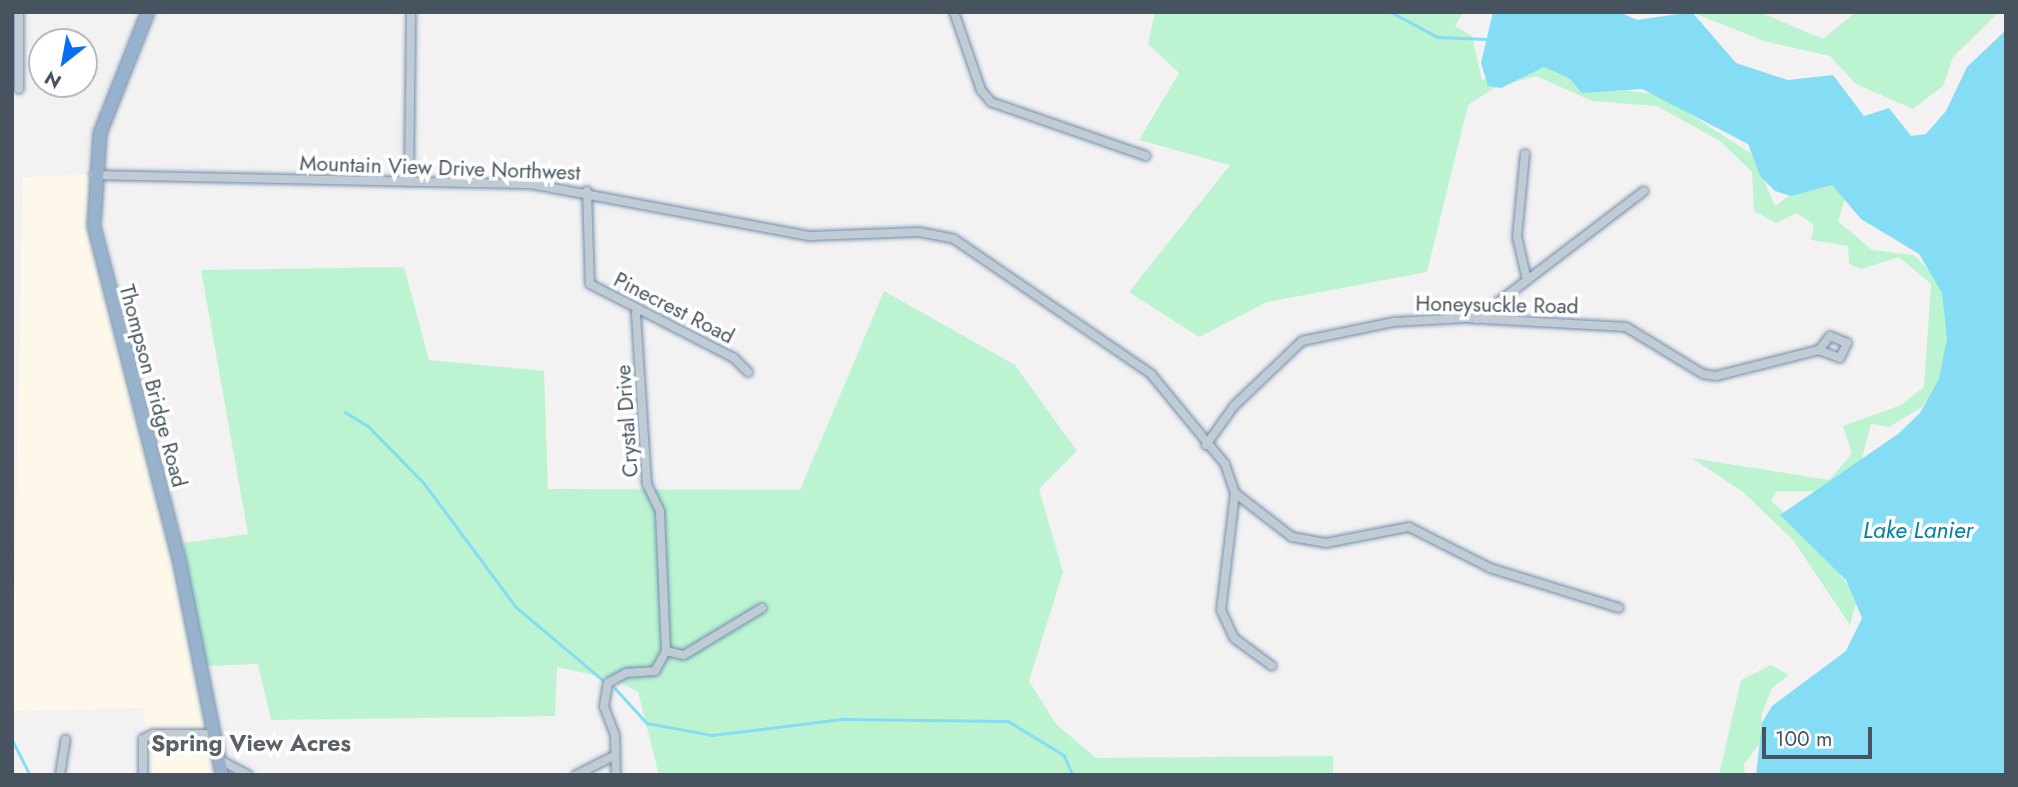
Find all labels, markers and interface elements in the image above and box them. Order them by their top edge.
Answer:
north arrow [28,28,98,98]
text: N [40,64,66,95]
street label: Mountain View Drive Northwest [299,151,581,185]
street label: Pinecrest Road [610,267,738,349]
street label: Thompson Bridge Road [114,282,192,490]
street label: Honeysuckle Road [1415,291,1579,319]
street label: Crystal Drive [610,364,644,478]
water label: Lake Lanier [1863,516,1973,544]
scale bar [1766,714,1876,758]
text: 100 m [1775,724,1832,754]
district label: Spring View Acres [151,729,351,757]

